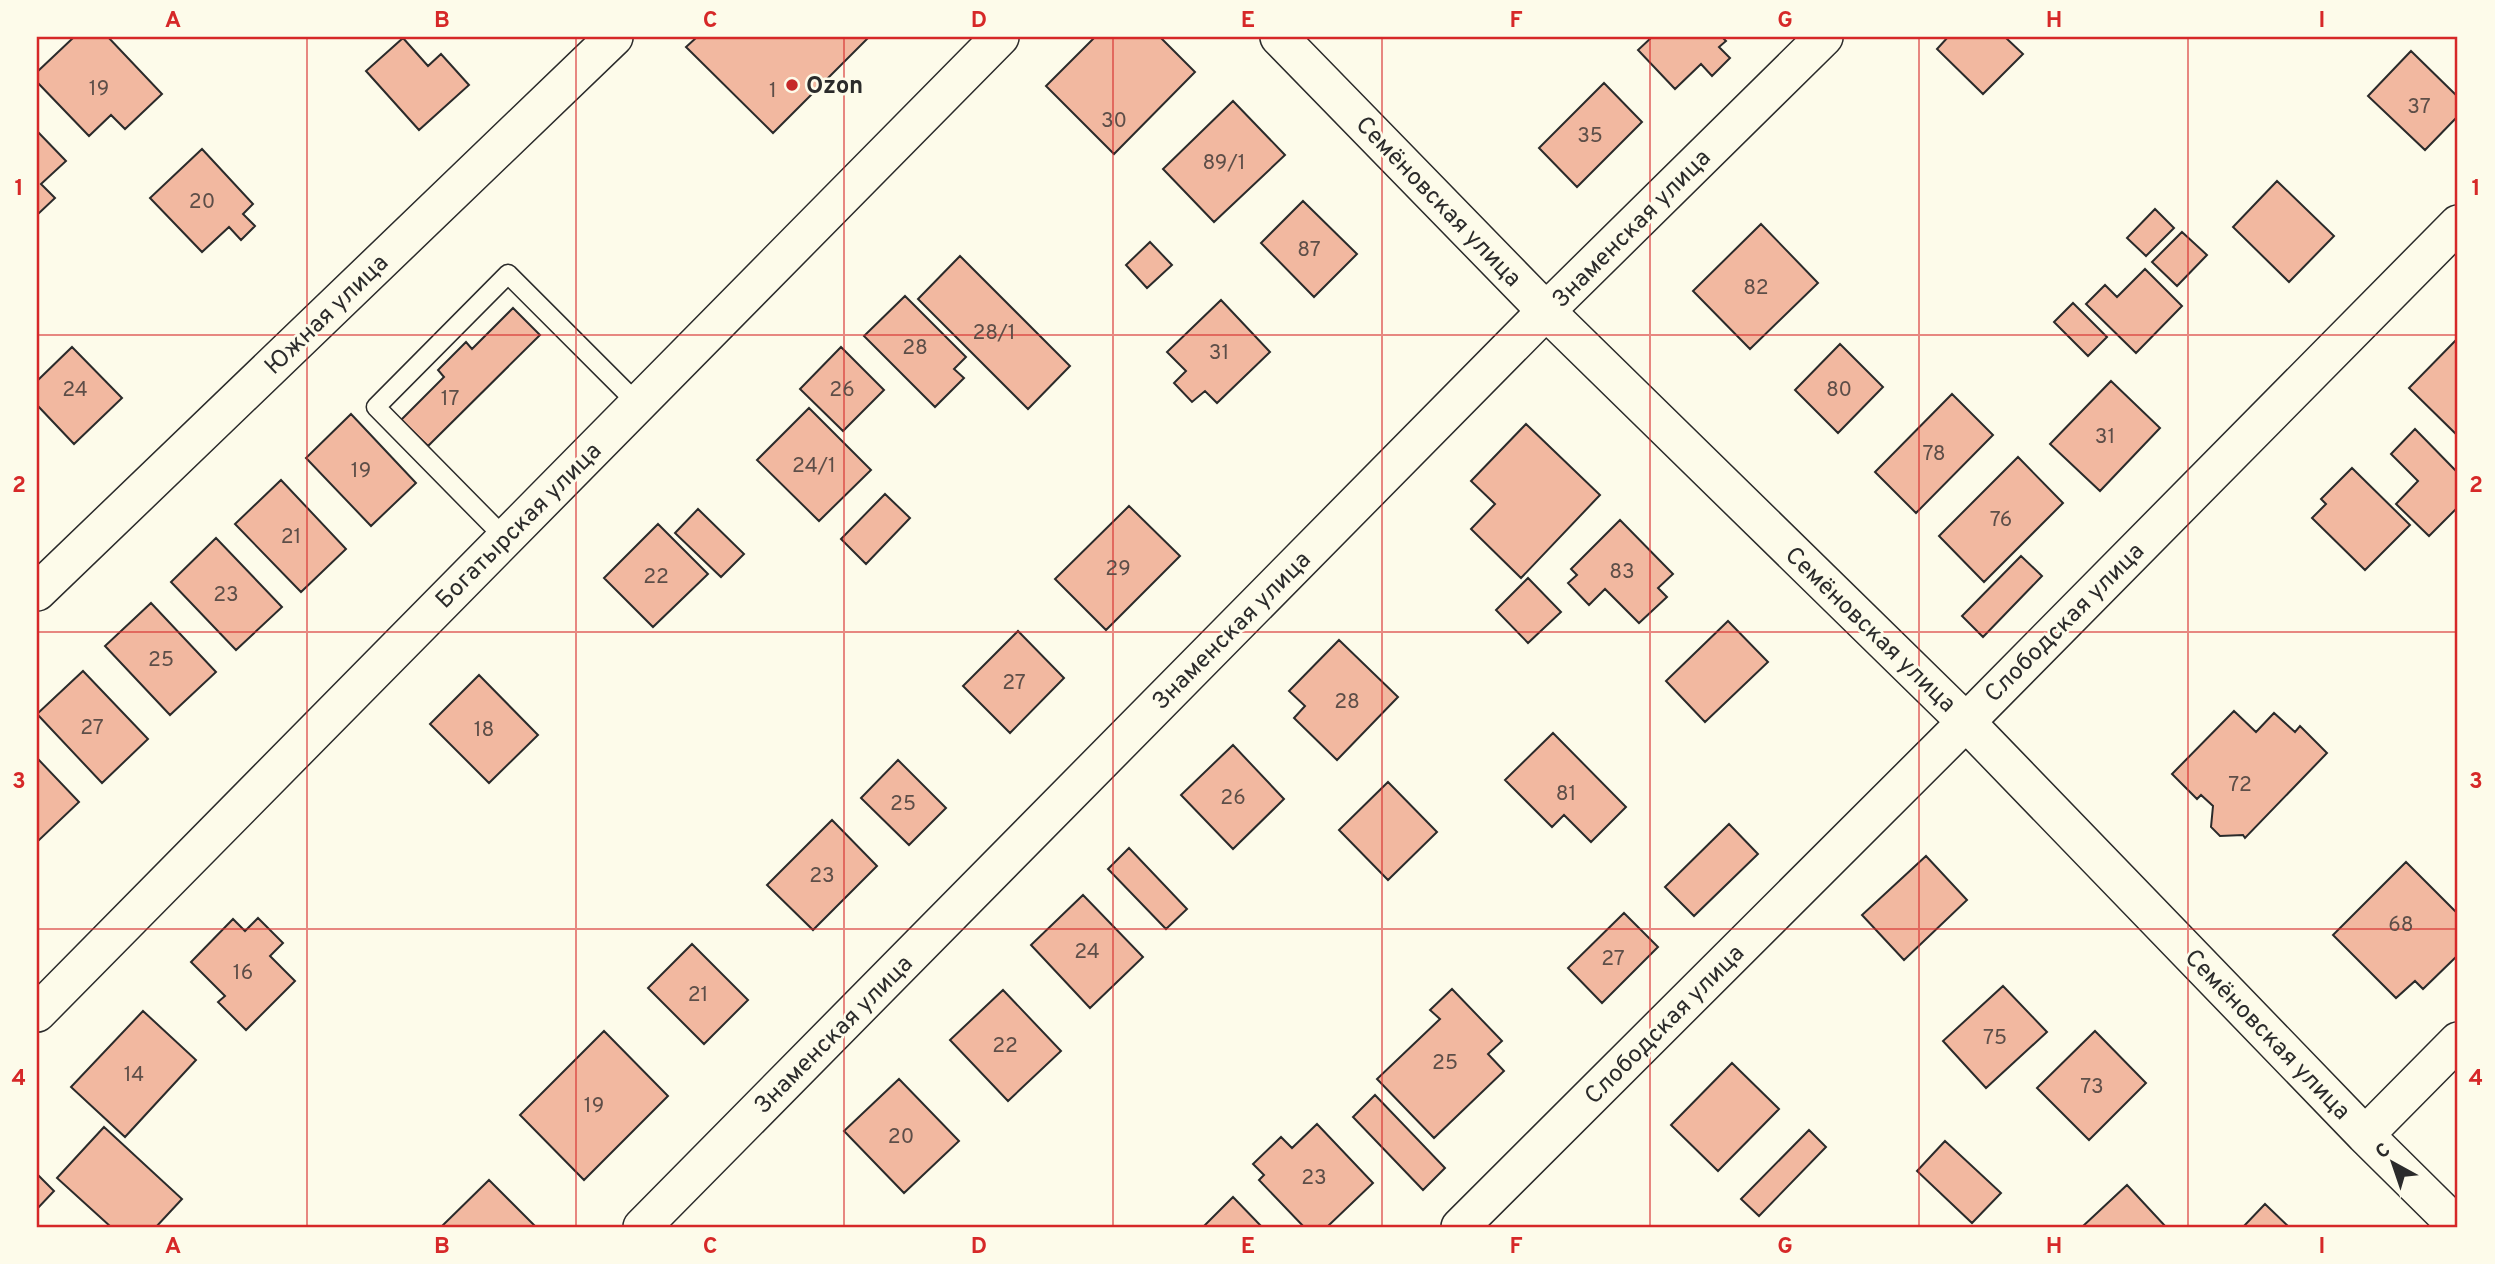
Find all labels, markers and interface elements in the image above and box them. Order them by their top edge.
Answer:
text: A [165,7,181,36]
text: B [434,7,450,36]
text: C [703,7,717,36]
text: D [971,7,987,36]
text: E [1241,7,1255,36]
text: F [1509,7,1523,36]
text: G [1777,7,1793,36]
text: H [2046,7,2062,36]
text: I [2319,7,2325,36]
place label: Ozon [806,72,863,102]
house number: 19 [89,76,109,103]
marker: Ozon [784,77,800,93]
house number: 1 [769,78,777,105]
house number: 37 [2407,94,2431,121]
house number: 30 [1101,108,1127,135]
street label: Семёновская улица [1348,111,1527,294]
house number: 35 [1577,123,1603,150]
street label: Знаменская улица [1547,144,1718,315]
house number: 89/1 [1202,150,1246,177]
text: 1 [14,175,24,204]
text: 1 [2471,175,2481,204]
house number: 20 [189,189,215,216]
house number: 87 [1297,237,1321,264]
street label: Южная улица [259,249,396,382]
house number: 82 [1743,275,1769,302]
house number: 28/1 [972,320,1016,347]
house number: 28 [902,335,928,362]
house number: 31 [1209,340,1229,367]
house number: 24 [62,377,88,404]
house number: 26 [829,377,855,404]
house number: 80 [1826,377,1852,404]
house number: 17 [441,386,459,413]
house number: 31 [2095,424,2115,451]
street label: Богатырская улица [430,437,609,616]
house number: 78 [1922,441,1946,468]
house number: 24/1 [792,453,836,480]
house number: 19 [351,458,371,485]
text: 2 [12,472,26,501]
text: 2 [2469,472,2483,501]
house number: 76 [1990,507,2012,534]
house number: 21 [281,524,301,551]
street label: Слободская улица [1979,537,2152,710]
street label: Семёновская улица [1778,541,1961,720]
street label: Знаменская улица [1147,546,1318,717]
house number: 29 [1105,556,1131,583]
house number: 83 [1609,559,1635,586]
house number: 22 [643,564,669,591]
house number: 23 [213,582,239,609]
house number: 25 [148,647,174,674]
house number: 27 [1002,670,1026,697]
house number: 28 [1334,689,1360,716]
house number: 27 [80,715,104,742]
house number: 18 [474,717,494,744]
text: 3 [12,768,26,797]
text: 3 [2469,768,2483,797]
house number: 72 [2228,772,2252,799]
house number: 81 [1556,781,1576,808]
house number: 26 [1220,785,1246,812]
house number: 25 [890,791,916,818]
house number: 23 [809,863,835,890]
house number: 68 [2388,912,2414,939]
house number: 24 [1074,939,1100,966]
street label: Слободская улица [1579,939,1752,1112]
street label: Семёновская улица [2177,944,2356,1127]
house number: 27 [1601,946,1625,973]
street label: Знаменская улица [749,950,920,1121]
house number: 16 [233,960,253,987]
house number: 21 [688,982,708,1009]
house number: 75 [1983,1025,2007,1052]
house number: 22 [992,1033,1018,1060]
house number: 25 [1432,1050,1458,1077]
house number: 14 [124,1062,144,1089]
text: 4 [12,1065,26,1094]
text: 4 [2469,1065,2483,1094]
house number: 73 [2080,1074,2104,1101]
house number: 19 [584,1093,604,1120]
house number: 20 [888,1124,914,1151]
north arrow [2358,1128,2428,1198]
text: С [2371,1138,2396,1165]
house number: 23 [1301,1165,1327,1192]
text: A [165,1233,181,1262]
text: B [434,1233,450,1262]
text: C [703,1233,717,1262]
text: D [971,1233,987,1262]
text: E [1241,1233,1255,1262]
text: F [1509,1233,1523,1262]
text: G [1777,1233,1793,1262]
text: H [2046,1233,2062,1262]
text: I [2319,1233,2325,1262]

